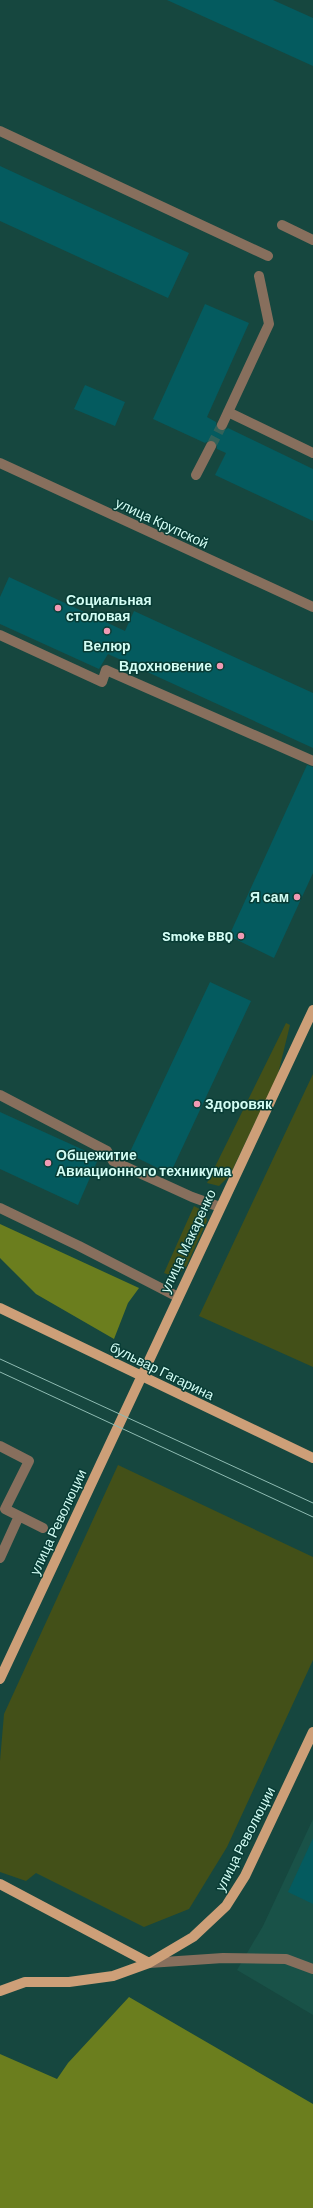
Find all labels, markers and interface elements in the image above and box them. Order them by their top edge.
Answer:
street label: улица Крупской [113,494,211,551]
place label: Социальная столовая [66,591,152,624]
marker: Социальная столовая [53,603,63,613]
marker: Велюр [102,626,112,636]
place label: Велюр [83,637,131,654]
place label: Вдохновение [119,657,212,674]
marker: Вдохновение [215,661,225,671]
place label: Я сам [250,888,289,905]
marker: Я сам [292,892,302,902]
place label: Smoke BBQ [162,927,233,944]
marker: Smoke BBQ [236,931,246,941]
place label: Здоровяк [205,1095,273,1112]
marker: Здоровяк [192,1099,202,1109]
place label: Общежитие Авиационного техникума [56,1146,231,1179]
marker: Общежитие Авиационного техникума [43,1158,53,1168]
street label: улица Макаренко [156,1186,219,1295]
street label: бульвар Гагарина [107,1338,217,1403]
street label: улица Революции [26,1466,90,1577]
street label: улица Революции [211,1784,278,1894]

